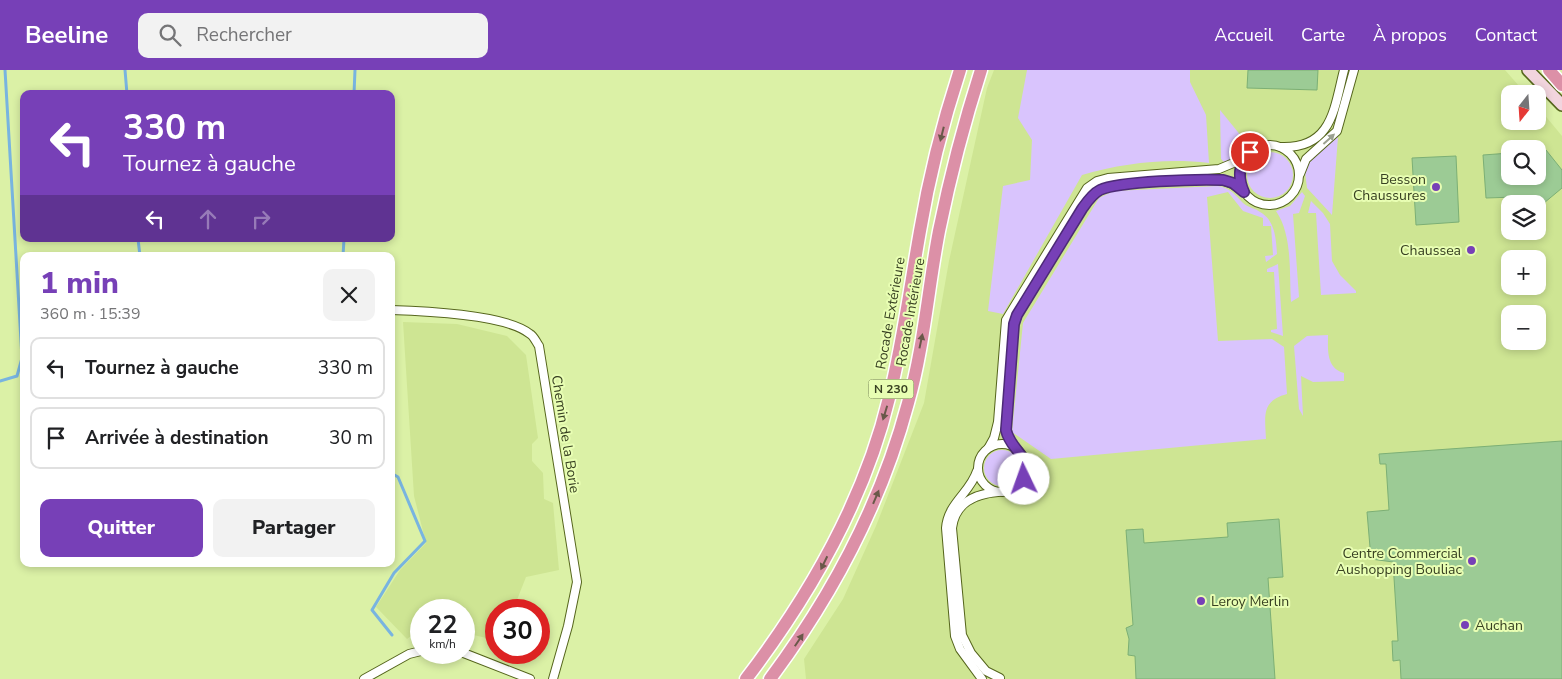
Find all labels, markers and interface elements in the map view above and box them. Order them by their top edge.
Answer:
search box [138,13,488,58]
text: Beeline [25,19,108,51]
icon: search [156,21,184,49]
text: Rechercher [196,22,292,48]
text: Accueil [1214,23,1273,47]
text: Carte [1301,23,1345,47]
text: À propos [1373,23,1447,47]
text: Contact [1475,23,1537,47]
north arrow [1501,85,1546,130]
map controls [1501,85,1546,350]
text: 330 m [123,104,226,151]
icon: left [40,110,105,175]
one-way arrow [937,126,945,141]
pin [1229,131,1271,173]
one-way arrow [1322,133,1334,145]
icon: arrive [1236,138,1264,166]
button: search [1501,140,1546,185]
text: Tournez à gauche [123,149,296,179]
place label: Besson Chaussures [1353,170,1426,205]
marker: Besson Chaussures [1430,181,1442,193]
button: layers [1501,195,1546,240]
icon: left [141,205,169,233]
icon: ahead [194,205,222,233]
icon: right [247,205,275,233]
place label: Chaussea [1400,241,1461,260]
marker: Chaussea [1465,244,1477,256]
button: + [1501,250,1546,295]
street label: Rocade Extérieure [871,255,910,371]
street label: Rocade Intérieure [892,256,929,368]
text: 1 min [40,263,119,304]
button: close [323,269,375,321]
text: 360 m · 15:39 [40,303,141,325]
button: − [1501,305,1546,350]
one-way arrow [918,333,926,349]
icon: left [42,354,70,382]
text: Tournez à gauche [85,355,239,381]
text: 330 m [318,355,373,381]
street label: Chemin de la Borie [547,374,584,494]
road number: N 230 [868,380,914,398]
one-way arrow [880,405,888,420]
icon: arrive [42,424,70,452]
text: Arrivée à destination [85,425,269,451]
text: 30 m [329,425,373,451]
position arrow [997,452,1049,504]
one-way arrow [872,490,880,504]
button: Quitter [40,499,203,557]
button: Partager [213,499,375,557]
place label: Centre Commercial Aushopping Bouliac [1336,544,1463,579]
marker: Centre Commercial Aushopping Bouliac [1466,555,1478,567]
one-way arrow [820,556,828,570]
place label: Leroy Merlin [1211,592,1289,611]
marker: Leroy Merlin [1195,595,1207,607]
speed limit sign: 30 [485,599,550,664]
text: 22 [427,608,458,642]
place label: Auchan [1475,616,1523,635]
marker: Auchan [1459,619,1471,631]
one-way arrow [794,633,804,647]
text: km/h [429,636,456,652]

